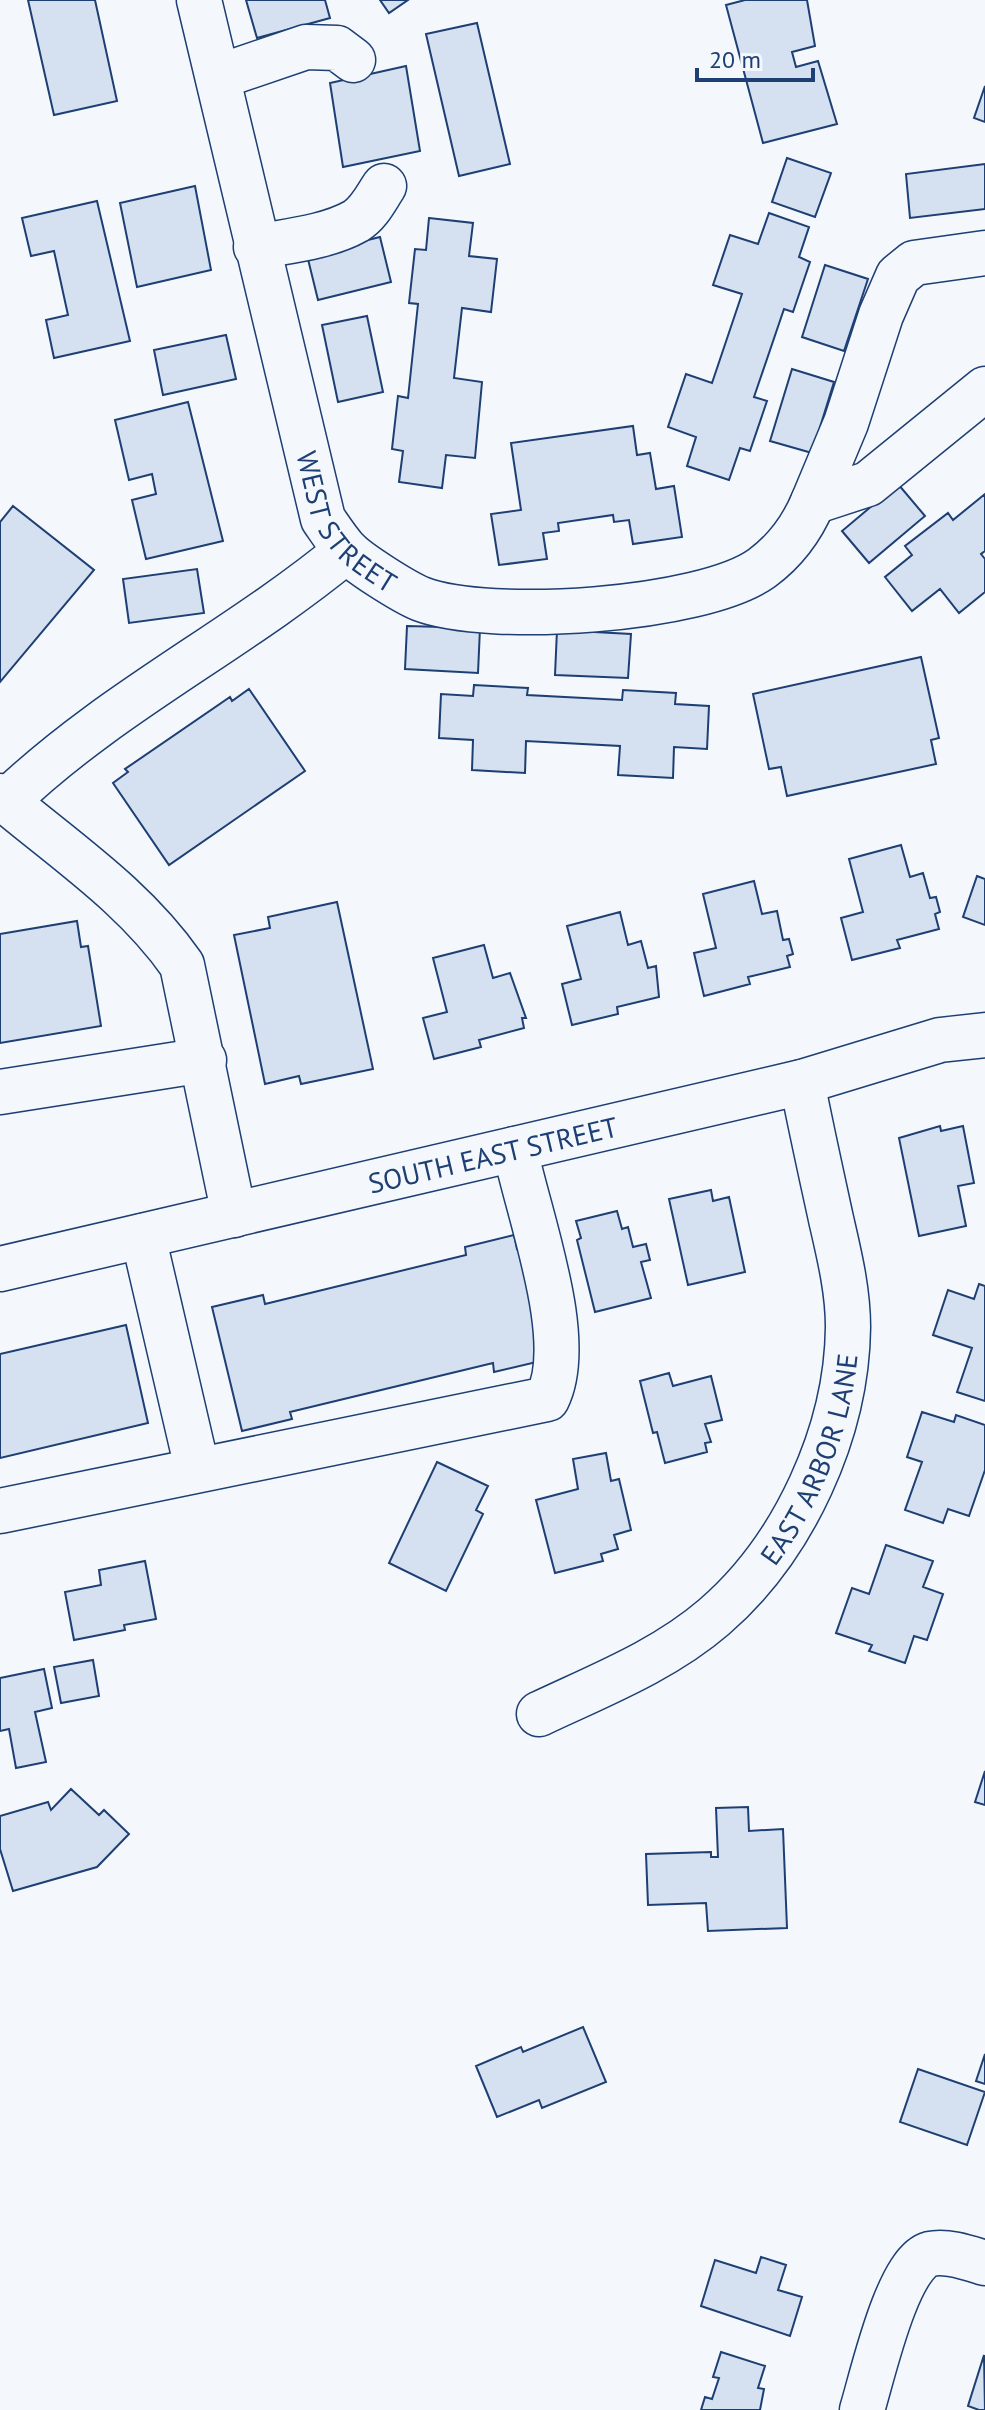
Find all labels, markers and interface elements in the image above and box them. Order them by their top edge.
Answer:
scale bar [697,32,813,82]
text: 20 m [709,44,761,75]
street label: WEST STREET [289,447,404,601]
street label: SOUTH EAST STREET [364,1107,622,1201]
street label: EAST ARBOR LANE [751,1352,865,1572]

